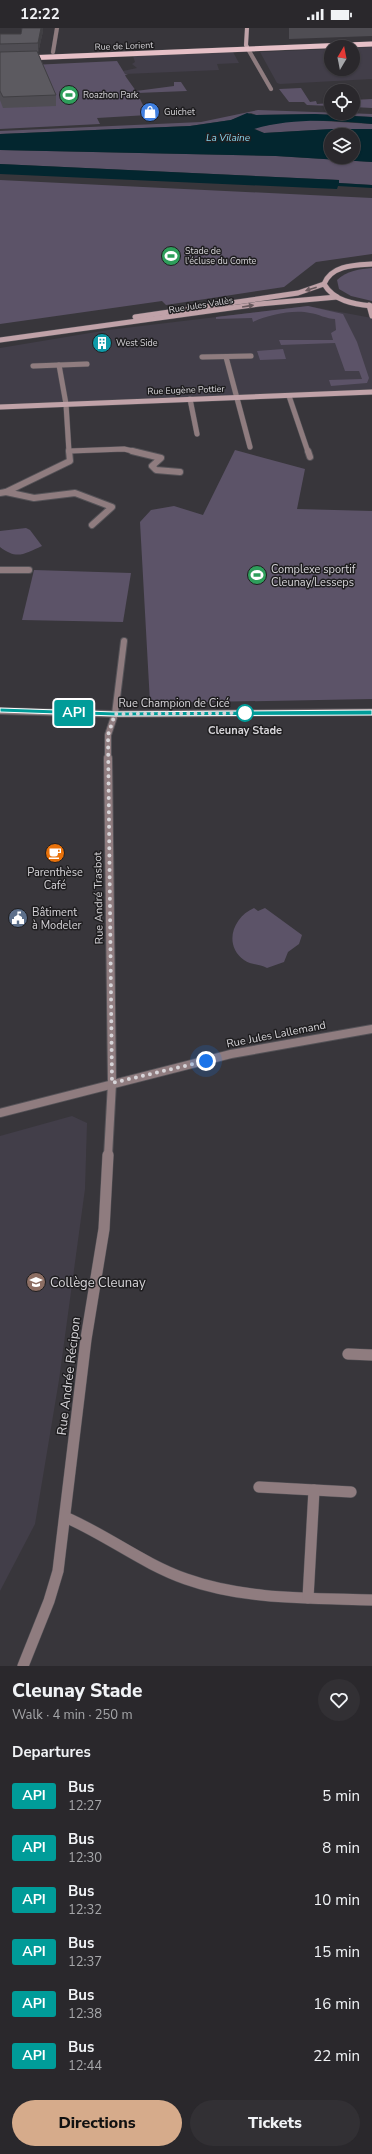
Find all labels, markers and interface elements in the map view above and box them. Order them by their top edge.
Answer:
text: 12:22 [20,4,60,24]
street label: Rue de Lorient [94,39,154,53]
north arrow [324,40,360,76]
map controls [324,40,360,164]
sports icon: Roazhon Park [58,84,80,106]
button: locate [324,84,360,120]
place label: Roazhon Park [83,89,139,101]
shop icon: Guichet [139,101,161,123]
place label: Guichet [164,106,196,118]
button: layers [324,128,360,164]
water label: La Vilaine [206,131,251,145]
sports icon: Stade de l'écluse du Comte [160,245,182,267]
place label: Stade de l'écluse du Comte [185,245,257,267]
one-way arrow [305,286,317,292]
street label: Rue Jules Vallès [168,294,234,316]
one-way arrow [241,302,254,308]
building icon: West Side [91,332,113,354]
place label: West Side [116,337,158,349]
street label: Rue Eugène Pottier [147,383,226,397]
place label: Complexe sportif Cleunay/Lesseps [271,562,356,590]
sports icon: Complexe sportif Cleunay/Lesseps [246,564,268,586]
street label: Rue Champion de Cicé [118,696,230,711]
line badge: API [51,700,97,726]
text: API [62,703,86,722]
marker: Cleunay Stade [236,704,254,722]
place label: Cleunay Stade [208,723,282,738]
cafe icon: Parenthèse Café [44,842,66,864]
street label: Rue André Trasbot [90,851,107,944]
place label: Parenthèse Café [27,865,83,893]
place label: Bâtiment à Modeler [32,905,81,933]
public building icon: Bâtiment à Modeler [7,907,29,929]
street label: Rue Jules Lallemand [225,1017,327,1052]
your location [196,1051,216,1071]
school or university icon: Collège Cleunay [25,1271,47,1293]
place label: Collège Cleunay [50,1274,146,1292]
street label: Rue Andrée Récipon [53,1316,85,1436]
text: Cleunay Stade [12,1678,142,1704]
button: heart [318,1679,360,1721]
text: Walk · 4 min · 250 m [12,1706,133,1724]
text: Departures [12,1742,91,1762]
text: Bus [68,1777,94,1797]
text: API [22,1786,46,1805]
text: 5 min [322,1786,360,1806]
text: 12:27 [68,1797,102,1815]
text: Bus [68,1829,94,1849]
text: API [22,1838,46,1857]
text: 8 min [322,1838,360,1858]
text: 12:30 [68,1849,102,1867]
text: Bus [68,1881,94,1901]
text: API [22,1890,46,1909]
text: 10 min [313,1890,360,1910]
text: 12:32 [68,1901,102,1919]
text: Bus [68,1933,94,1953]
text: API [22,1942,46,1961]
text: 15 min [313,1942,360,1962]
text: 12:37 [68,1953,102,1971]
text: Bus [68,1985,94,2005]
text: API [22,1994,46,2013]
text: 16 min [313,1994,360,2014]
text: 12:38 [68,2005,102,2023]
text: Bus [68,2037,94,2057]
text: API [22,2046,46,2065]
text: 22 min [313,2046,360,2066]
text: 12:44 [68,2057,102,2075]
button: Directions [12,2100,182,2146]
button: Tickets [190,2100,360,2146]

